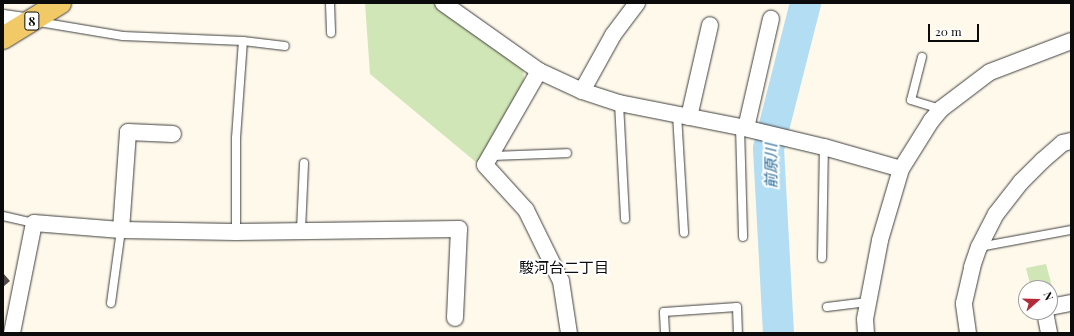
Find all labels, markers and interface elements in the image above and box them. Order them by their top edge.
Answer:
road number: 8 [24,10,40,32]
scale bar [930,16,981,42]
text: 20 m [935,23,962,39]
water label: 前原川 [762,144,780,188]
district label: 駿河台二丁目 [519,259,609,277]
north arrow [1018,280,1058,320]
text: N [1040,290,1057,302]

